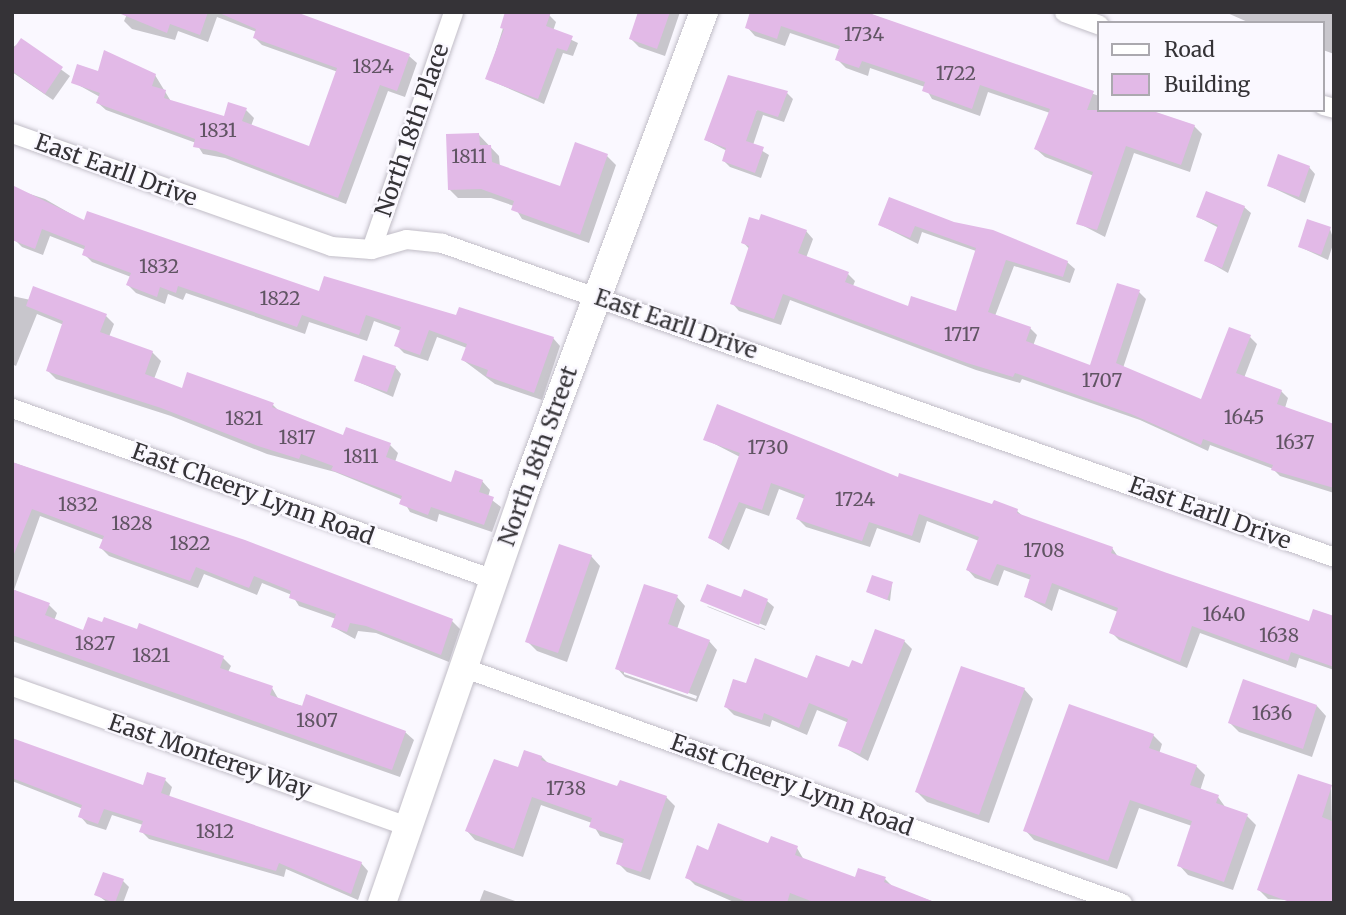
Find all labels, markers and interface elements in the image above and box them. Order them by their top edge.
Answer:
legend [1098,21,1325,112]
house number: 1734 [844,24,884,46]
text: Road [1164,36,1215,63]
street label: North 18th Place [369,40,455,220]
house number: 1824 [352,56,394,78]
house number: 1722 [936,63,976,85]
text: Building [1164,71,1250,98]
house number: 1831 [199,120,237,142]
street label: East Earll Drive [31,128,201,212]
house number: 1811 [451,146,487,168]
house number: 1832 [139,256,179,278]
street label: East Earll Drive [591,283,761,365]
house number: 1822 [259,288,301,310]
house number: 1717 [944,324,980,346]
street label: North 18th Street [493,362,583,550]
house number: 1707 [1082,370,1122,392]
house number: 1645 [1224,407,1264,429]
house number: 1821 [225,408,263,430]
house number: 1817 [278,427,316,449]
house number: 1637 [1275,432,1315,454]
street label: East Cheery Lynn Road [128,437,378,551]
house number: 1730 [748,437,788,459]
house number: 1811 [343,446,379,468]
street label: East Earll Drive [1125,471,1295,555]
house number: 1724 [835,489,875,511]
house number: 1832 [58,494,98,516]
house number: 1828 [111,513,153,535]
house number: 1822 [169,533,211,555]
house number: 1708 [1023,540,1065,562]
house number: 1640 [1202,604,1246,626]
house number: 1638 [1259,625,1299,647]
house number: 1827 [75,633,115,655]
house number: 1821 [132,645,170,667]
house number: 1636 [1252,703,1292,725]
street label: East Monterey Way [105,708,315,804]
house number: 1807 [296,710,338,732]
street label: East Cheery Lynn Road [667,728,917,842]
house number: 1738 [546,778,586,800]
house number: 1812 [196,821,234,843]

